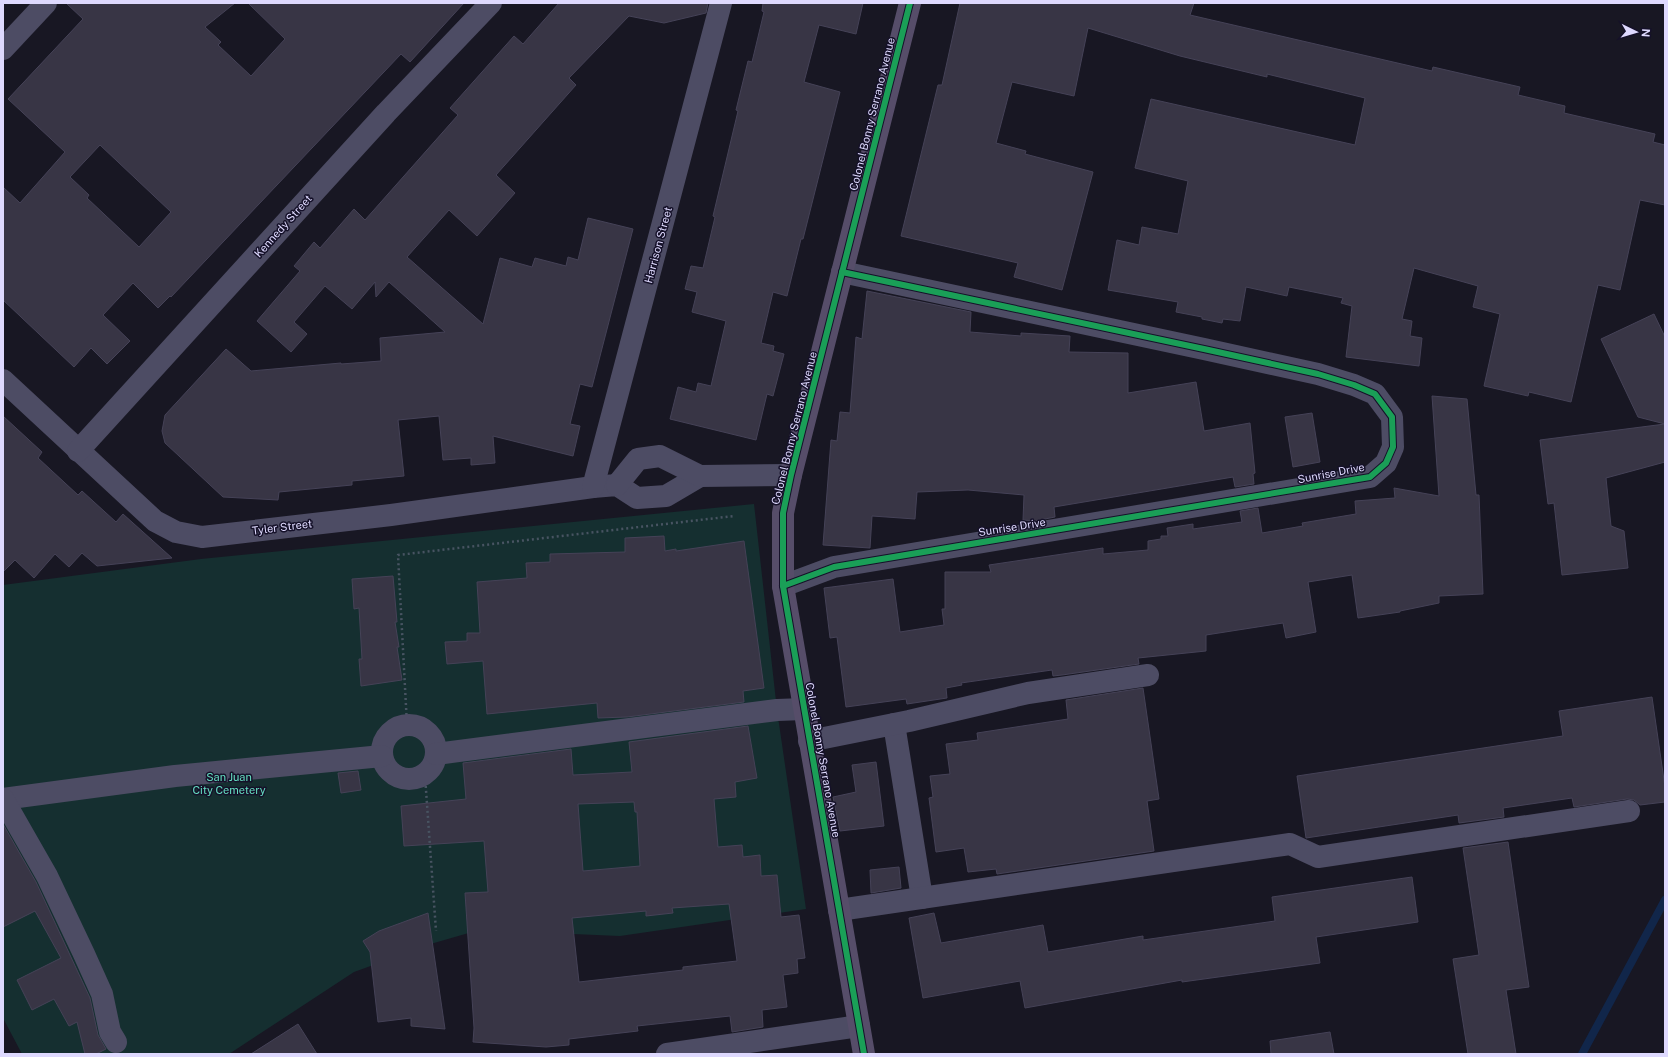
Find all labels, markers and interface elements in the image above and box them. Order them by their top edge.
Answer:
north arrow [1616,12,1656,52]
text: N [1640,28,1652,38]
street label: Colonel Bonny Serrano Avenue [847,36,897,192]
street label: Kennedy Street [252,192,314,260]
street label: Harrison Street [642,205,674,285]
street label: Colonel Bonny Serrano Avenue [769,350,819,506]
street label: Sunrise Drive [1297,461,1365,485]
street label: Sunrise Drive [978,516,1046,538]
street label: Tyler Street [251,517,313,537]
street label: Colonel Bonny Serrano Avenue [803,681,843,839]
park label: San Juan City Cemetery [192,771,266,796]

